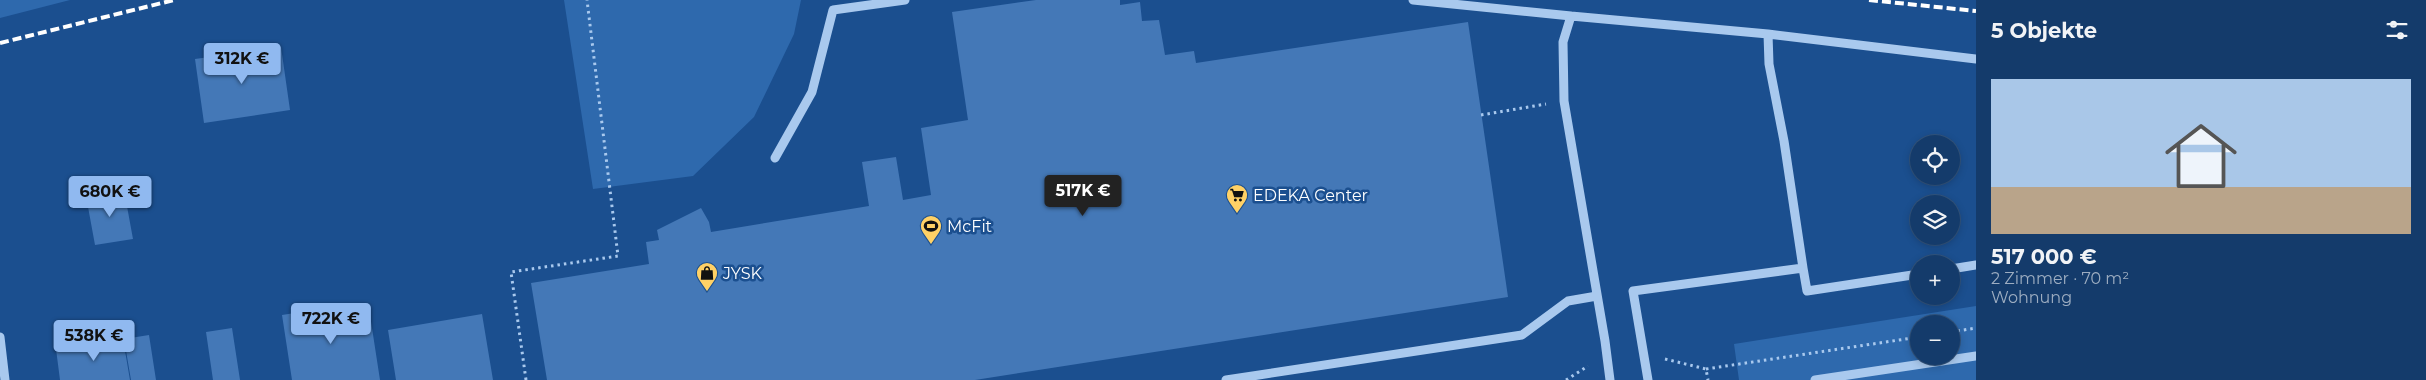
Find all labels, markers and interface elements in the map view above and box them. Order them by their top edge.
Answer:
icon: filters [2383,16,2411,44]
text: 5 Objekte [1991,18,2097,43]
pin: 312K € [201,42,283,85]
text: 312K € [215,49,269,68]
icon: home [2156,111,2246,201]
map controls [1910,135,1960,365]
button: locate [1910,135,1960,185]
pin: 517K € [1042,174,1124,217]
pin: 680K € [69,176,151,218]
text: 517K € [1055,181,1111,200]
text: 680K € [80,182,140,201]
supermarket icon: EDEKA Center [1225,183,1249,214]
place label: EDEKA Center [1253,186,1368,205]
button: layers [1910,195,1960,245]
sports icon: McFit [919,214,943,245]
place label: McFit [947,217,993,236]
text: 517 000 € [1991,244,2096,269]
button: + [1910,255,1960,305]
shop icon: JYSK [695,261,719,292]
place label: JYSK [722,264,763,283]
text: 2 Zimmer · 70 m² [1991,269,2129,288]
text: Wohnung [1991,288,2072,307]
pin: 722K € [290,302,372,345]
text: 722K € [302,309,360,328]
button: − [1910,315,1960,365]
pin: 538K € [53,320,135,362]
text: 538K € [65,326,123,345]

